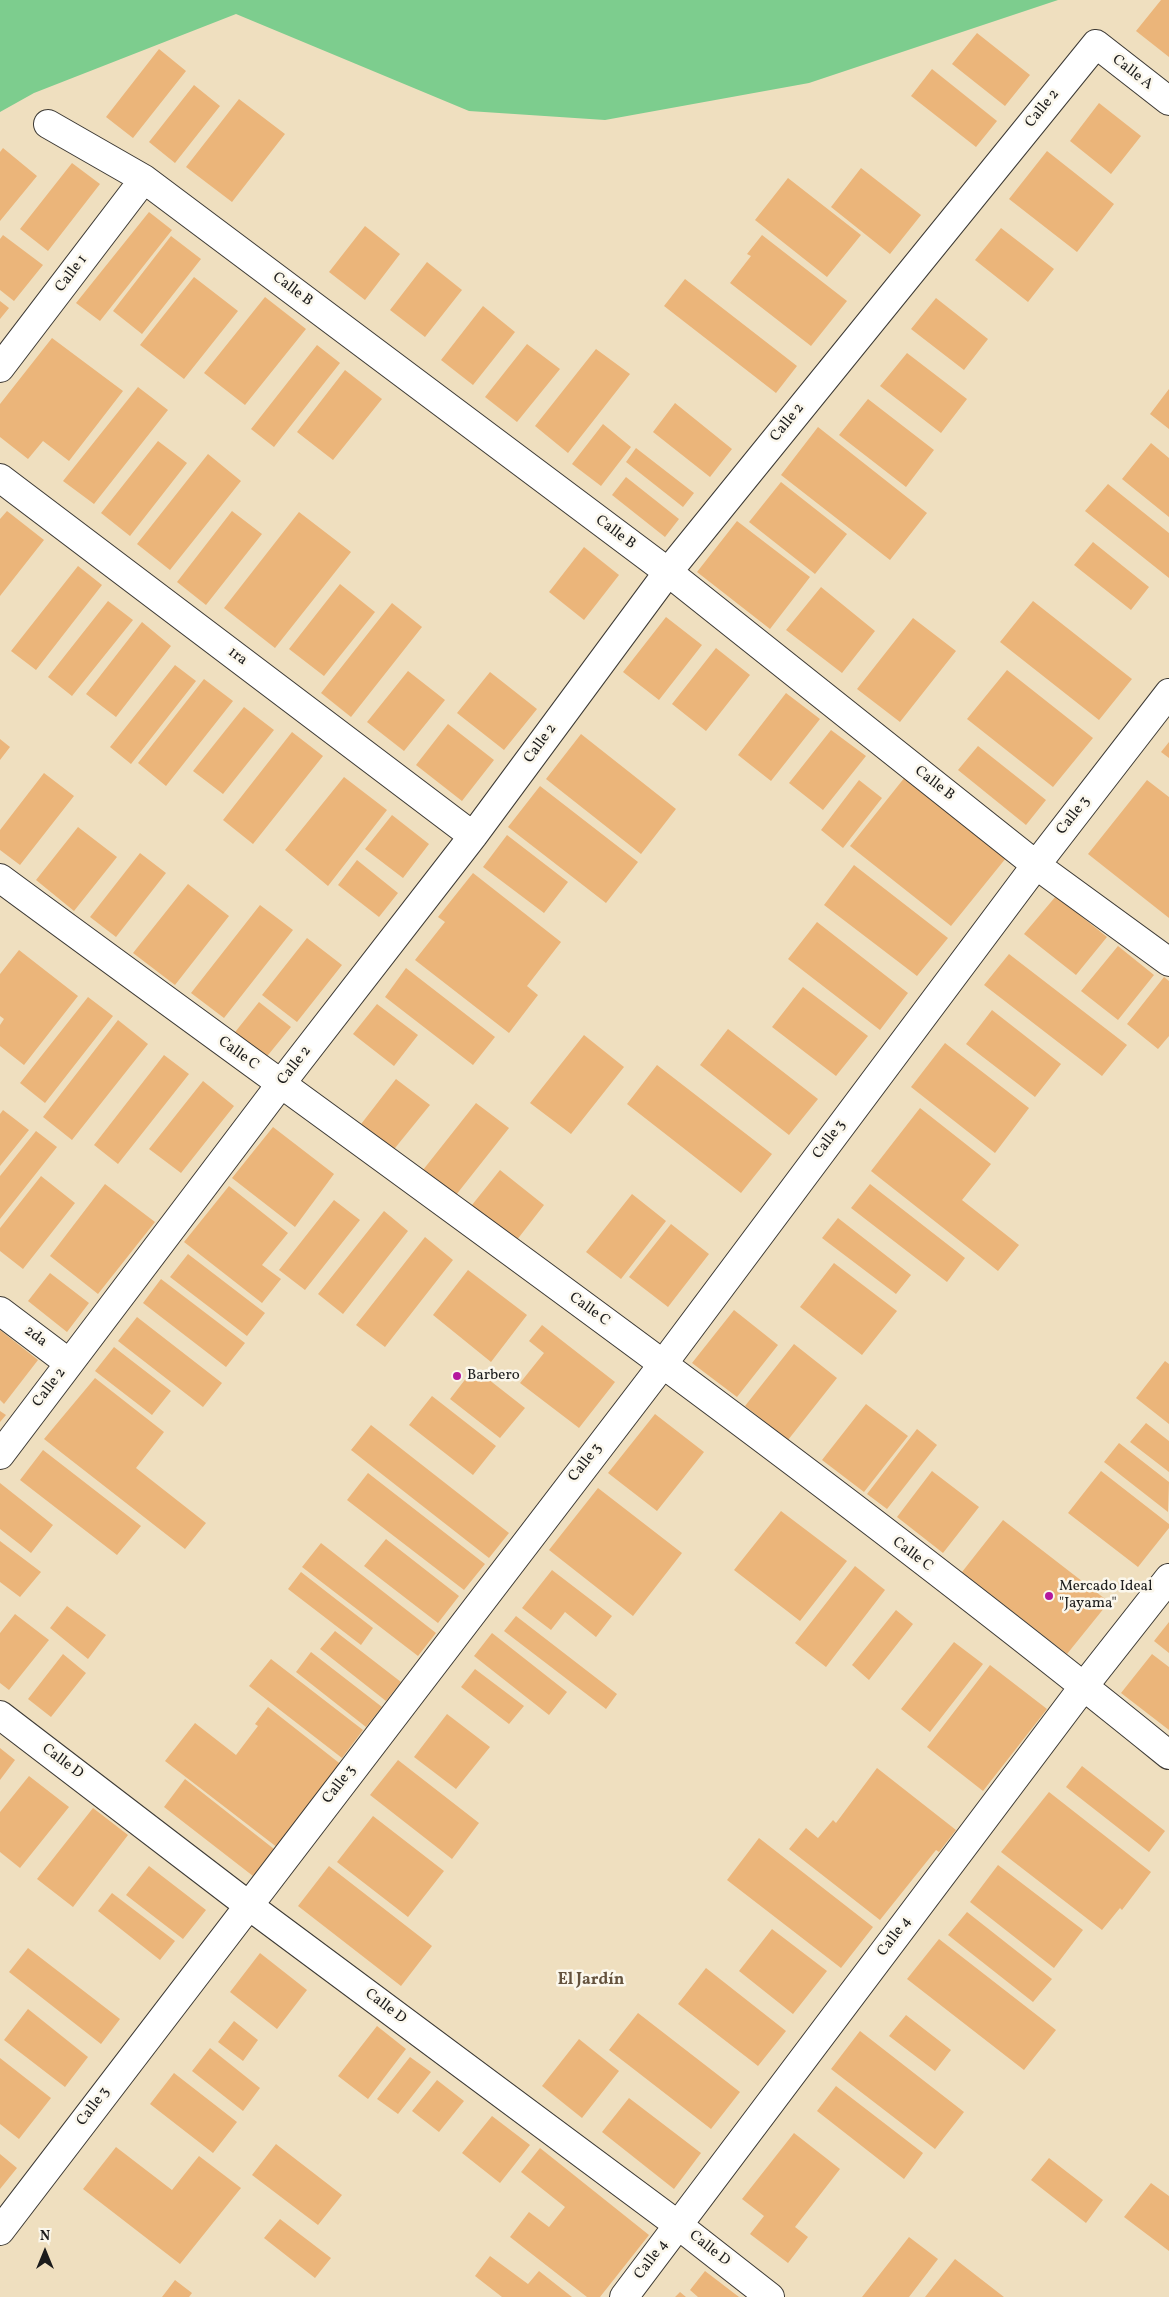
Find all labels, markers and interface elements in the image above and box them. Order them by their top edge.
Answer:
street label: Calle A [1108,51,1156,95]
street label: Calle 2 [1022,86,1064,132]
street label: Calle 1 [52,252,92,296]
street label: Calle B [268,269,316,311]
street label: Calle 2 [767,400,809,446]
street label: Calle B [591,512,639,554]
street label: 1ra [224,644,250,670]
street label: Calle 2 [521,721,561,767]
street label: Calle B [910,763,958,805]
street label: Calle 3 [1053,793,1095,839]
street label: Calle C [214,1033,262,1075]
street label: Calle 2 [274,1043,316,1089]
street label: Calle 3 [810,1117,850,1163]
street label: Calle C [565,1289,613,1331]
street label: 2da [20,1323,50,1351]
street label: Calle 2 [29,1365,71,1411]
place label: Barbero [467,1367,520,1385]
marker: Barbero [451,1370,463,1382]
street label: Calle 3 [565,1440,607,1486]
street label: Calle C [888,1534,936,1576]
place label: Mercado Ideal "Jayama" [1059,1578,1153,1613]
marker: Mercado Ideal "Jayama" [1043,1590,1055,1602]
street label: Calle D [38,1741,86,1783]
street label: Calle 3 [319,1762,361,1808]
street label: Calle 4 [874,1913,916,1961]
district label: El Jardín [558,1971,624,1991]
street label: Calle D [361,1986,409,2028]
street label: Calle 3 [74,2084,114,2130]
north arrow [20,2227,70,2277]
text: N [40,2227,50,2246]
street label: Calle D [685,2227,733,2271]
street label: Calle 4 [631,2236,673,2284]

